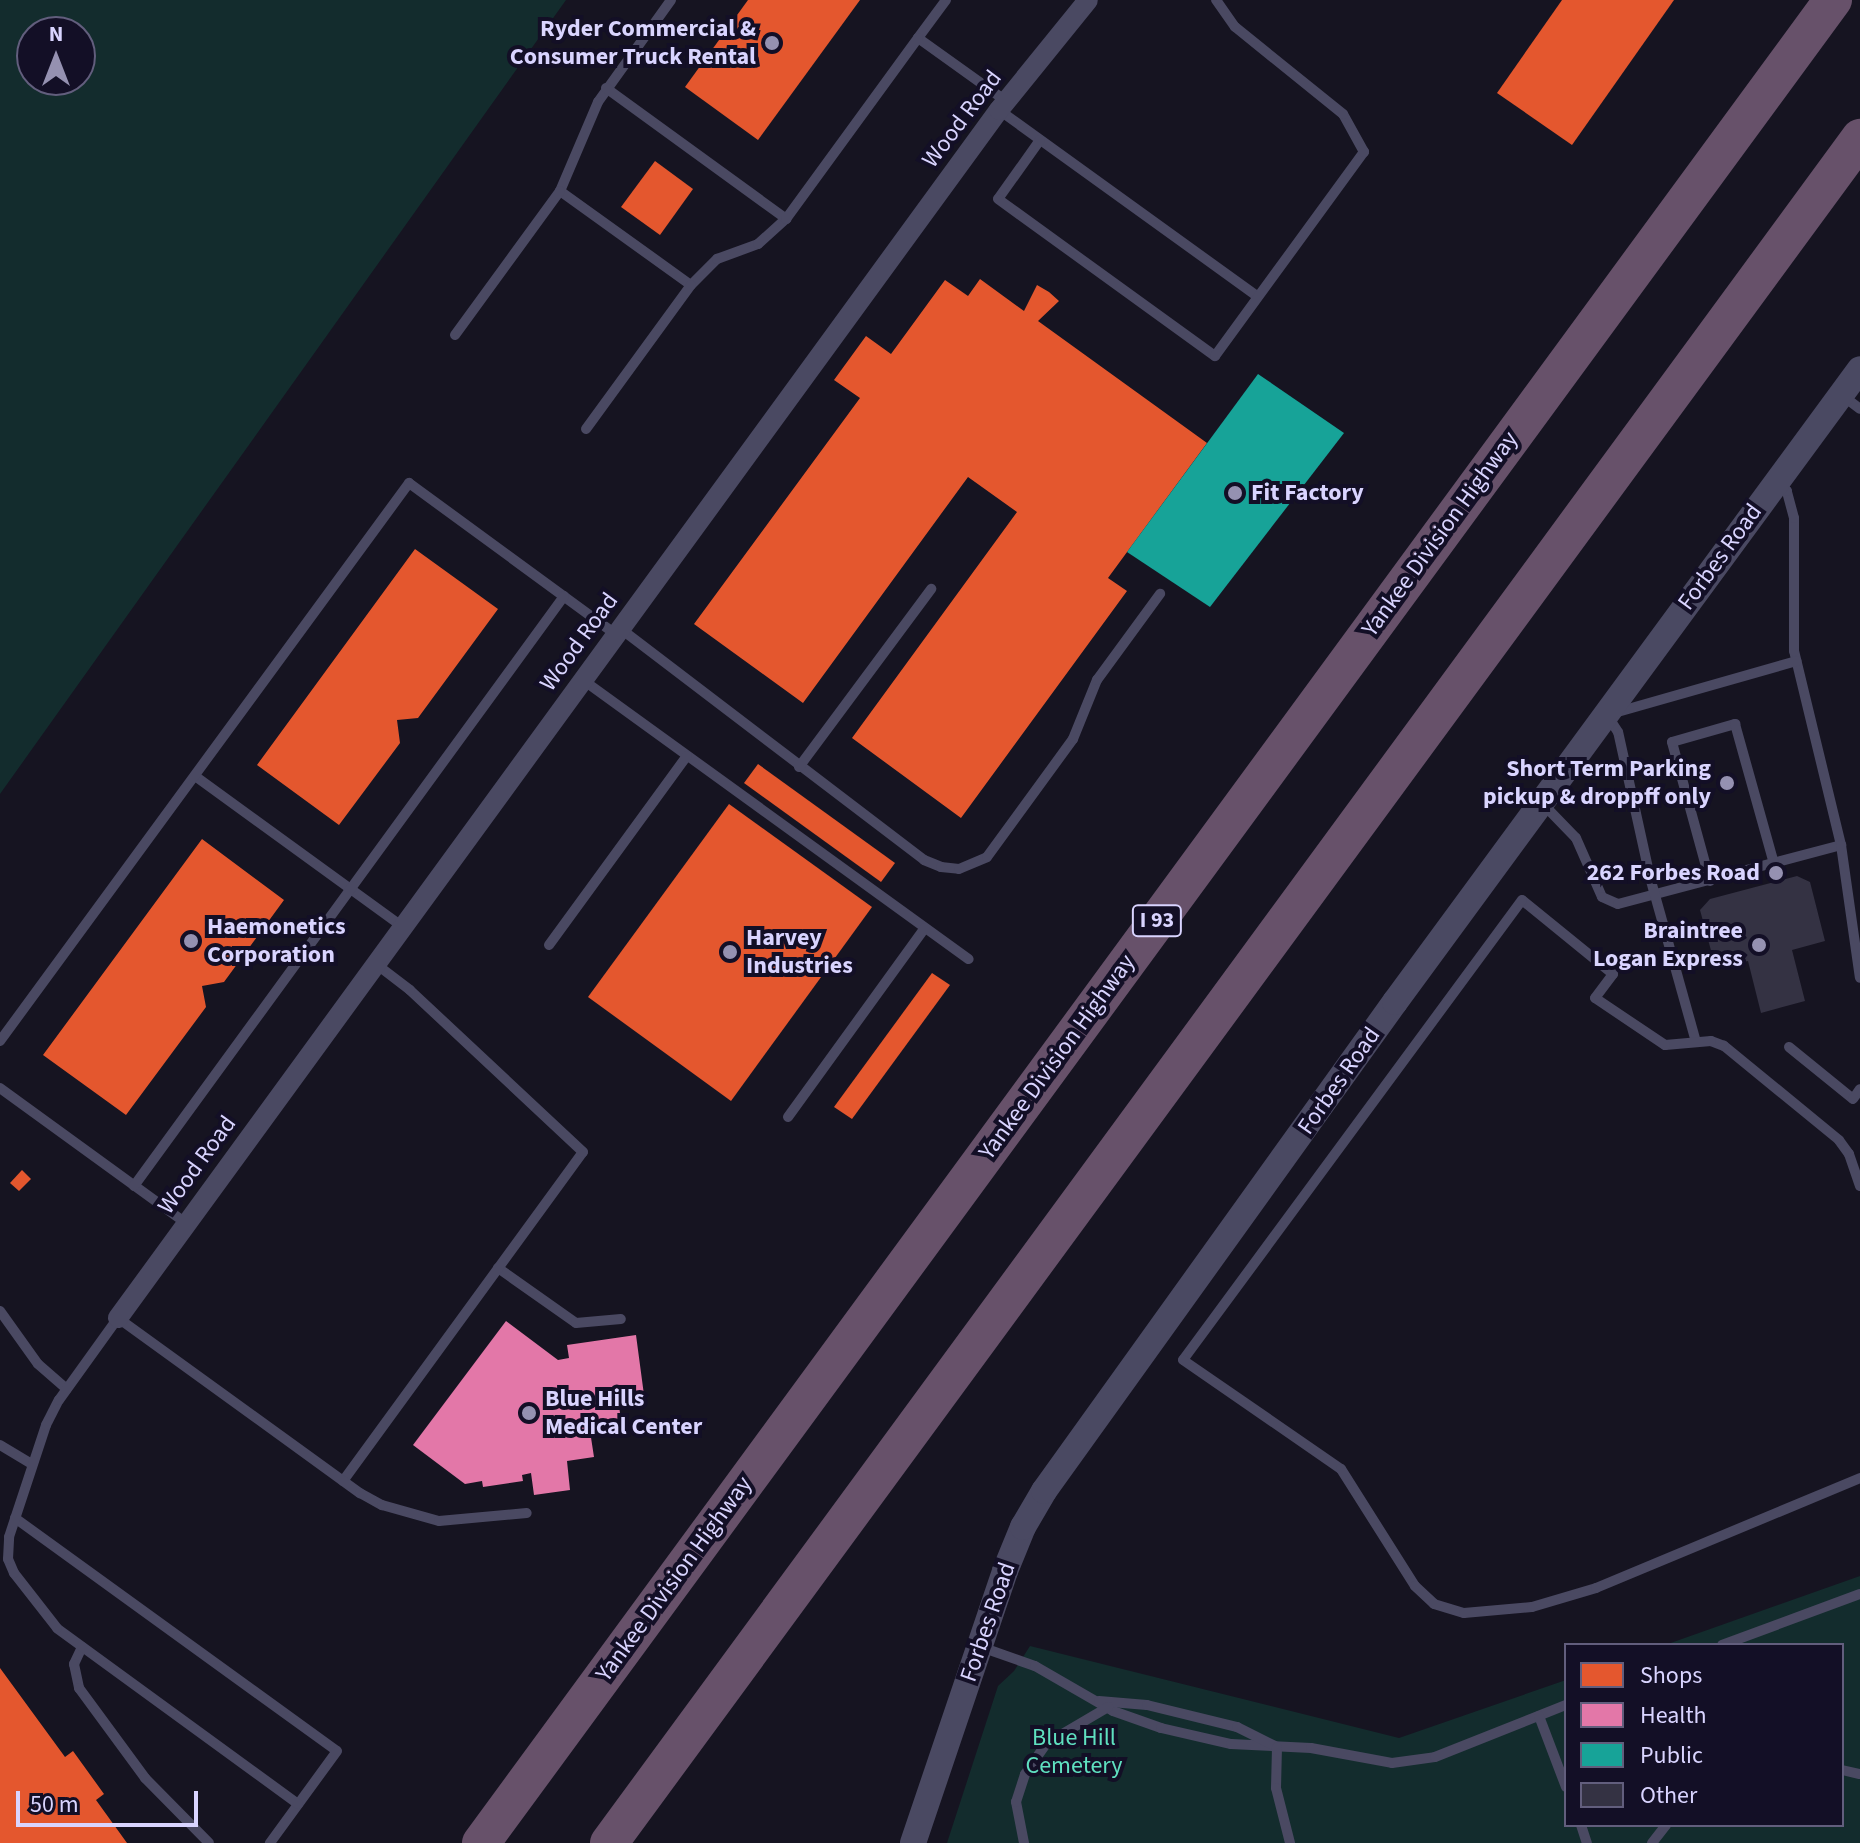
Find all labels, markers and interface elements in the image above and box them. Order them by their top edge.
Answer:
place label: Ryder Commercial & Consumer Truck Rental [510,15,756,71]
north arrow [16,16,96,96]
text: N [49,18,63,50]
marker: Ryder Commercial & Consumer Truck Rental [763,34,781,52]
street label: Wood Road [916,65,1008,173]
street label: Yankee Division Highway [1356,426,1524,642]
place label: Fit Factory [1251,479,1364,507]
marker: Fit Factory [1226,484,1244,502]
street label: Forbes Road [1672,498,1768,616]
street label: Wood Road [534,587,624,697]
place label: Short Term Parking pickup & droppff only [1483,755,1711,811]
marker: Short Term Parking pickup & droppff only [1718,774,1736,792]
place label: 262 Forbes Road [1587,859,1760,887]
marker: 262 Forbes Road [1767,864,1785,882]
road number: I 93 [1131,903,1183,939]
place label: Haemonetics Corporation [207,913,346,969]
place label: Braintree Logan Express [1593,917,1743,973]
place label: Harvey Industries [746,924,853,980]
marker: Haemonetics Corporation [182,932,200,950]
marker: Braintree Logan Express [1750,936,1768,954]
marker: Harvey Industries [721,943,739,961]
street label: Yankee Division Highway [973,949,1141,1165]
street label: Forbes Road [1292,1022,1386,1140]
street label: Wood Road [152,1110,242,1220]
place label: Blue Hills Medical Center [545,1385,702,1441]
marker: Blue Hills Medical Center [520,1404,538,1422]
street label: Yankee Division Highway [590,1471,758,1687]
street label: Forbes Road [954,1558,1022,1686]
legend [1564,1643,1844,1827]
text: Shops [1640,1658,1702,1693]
text: Health [1640,1698,1707,1733]
park label: Blue Hill Cemetery [1026,1724,1122,1780]
text: Public [1640,1738,1703,1773]
scale bar [20,1775,202,1825]
text: Other [1640,1778,1697,1813]
text: 50 m [30,1787,79,1822]

